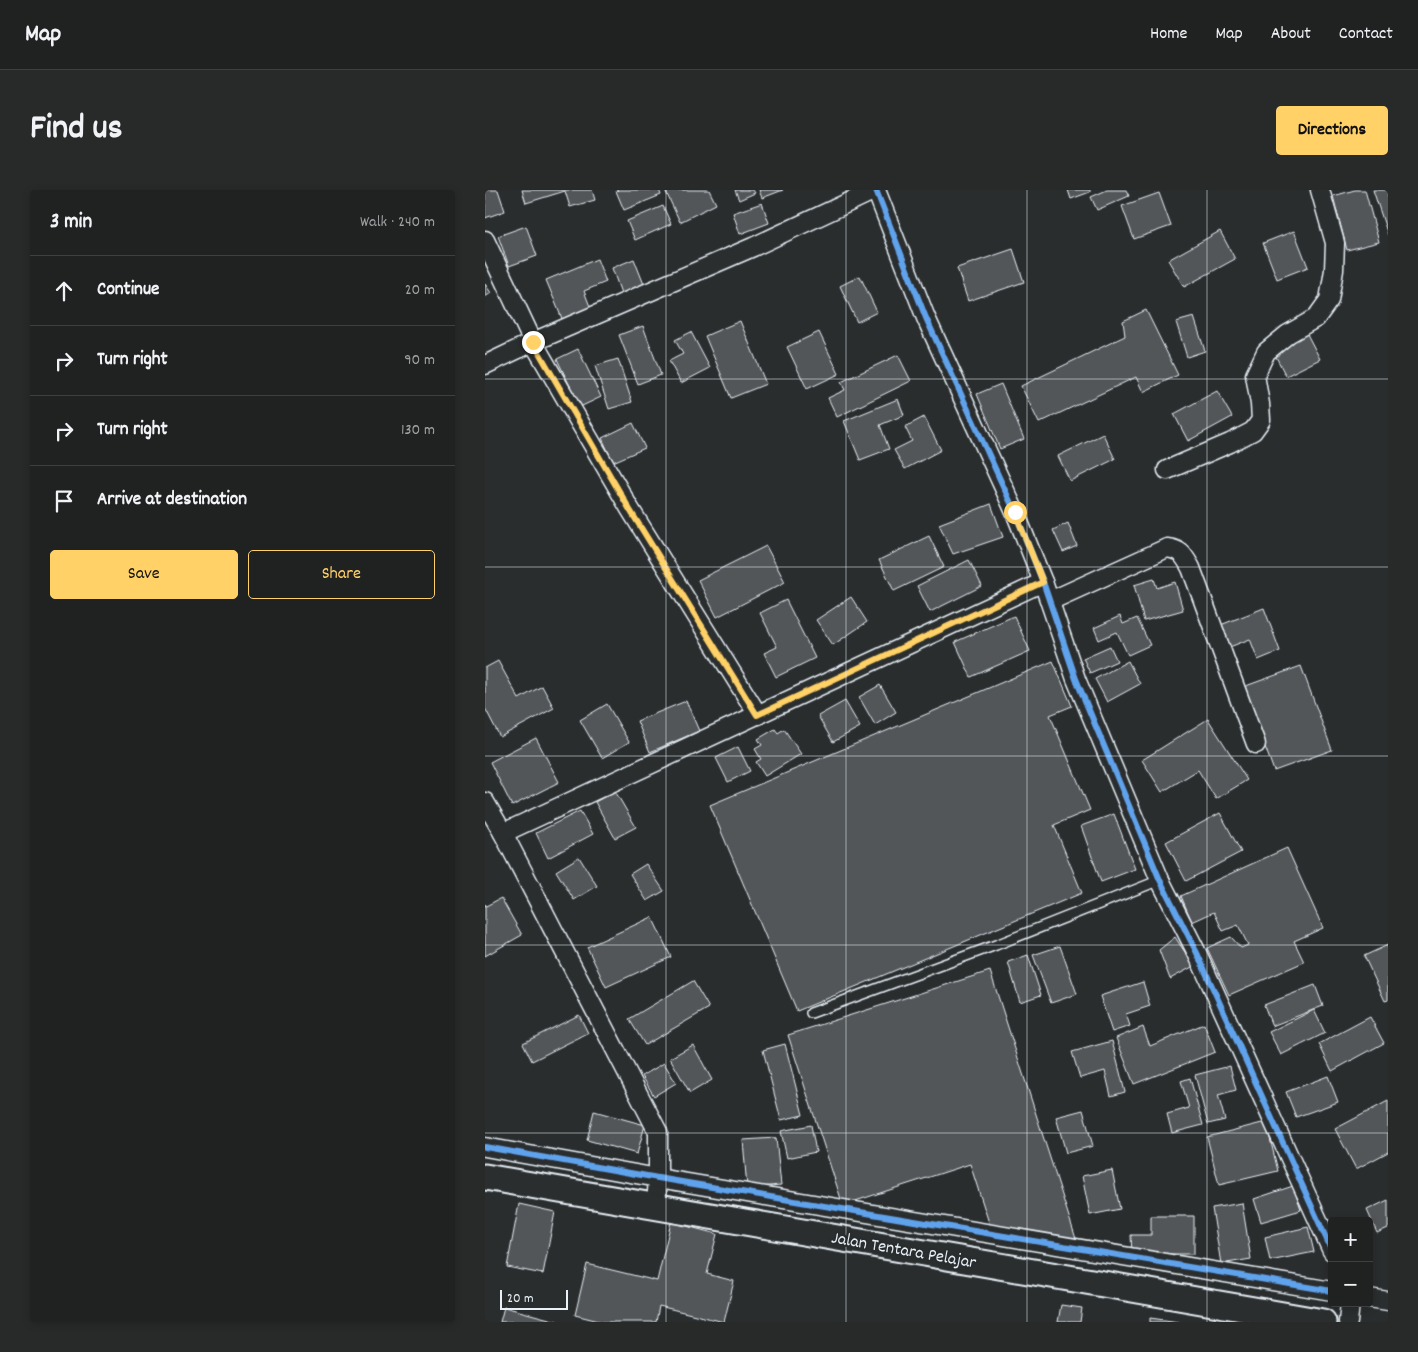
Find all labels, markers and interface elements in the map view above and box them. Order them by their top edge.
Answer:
text: Map [25,18,61,52]
text: Home [1150,22,1187,47]
text: Map [1215,22,1243,47]
text: About [1271,22,1311,47]
text: Contact [1339,22,1393,47]
text: Find us [30,105,122,155]
button: Directions [1276,106,1388,155]
text: 3 min [50,208,92,238]
text: Walk · 240 m [360,211,435,234]
icon: ahead [50,277,78,305]
text: Continue [97,277,159,304]
text: 20 m [405,279,435,302]
route end [522,331,545,354]
icon: right [50,347,78,375]
text: Turn right [97,347,168,374]
text: 90 m [404,349,435,372]
icon: right [50,417,78,445]
text: Turn right [97,417,168,444]
text: 130 m [401,419,435,442]
icon: arrive [50,487,78,515]
text: Arrive at destination [97,487,247,514]
route start [1004,501,1027,524]
button: Save [50,550,238,599]
button: Share [248,550,435,599]
map controls [1328,1217,1373,1307]
button: + [1328,1217,1373,1262]
street label: Jalan Tentara Pelajar [829,1226,978,1277]
button: − [1328,1262,1373,1307]
scale bar [500,1287,567,1310]
text: 20 m [507,1289,534,1309]

